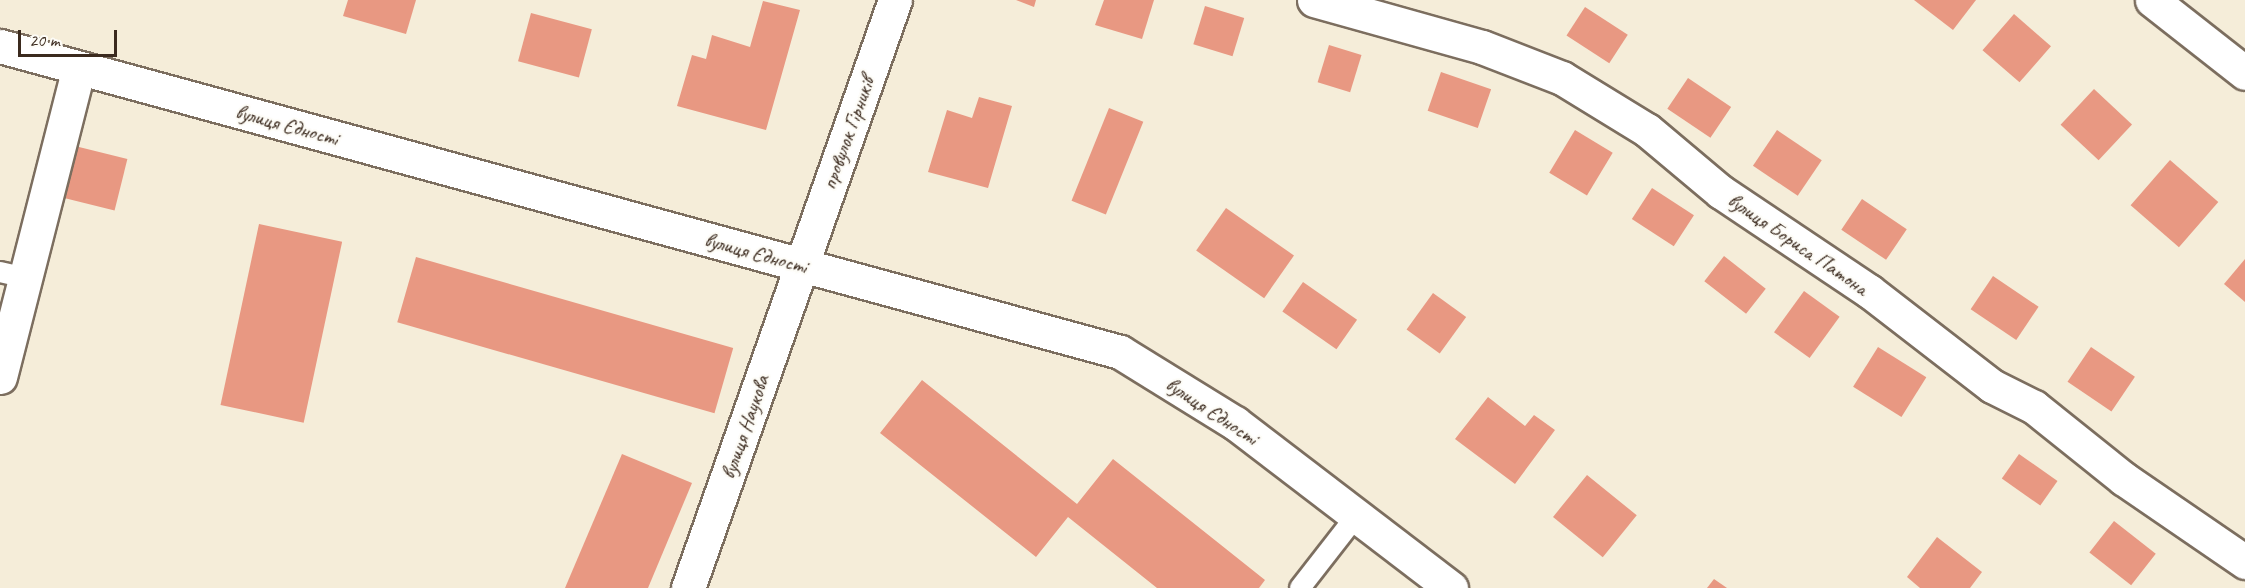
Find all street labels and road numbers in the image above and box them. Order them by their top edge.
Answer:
street label: провулок Гірників [816,73,880,193]
street label: вулиця Єдності [233,99,341,151]
street label: вулиця Бориса Патона [1723,188,1873,300]
street label: вулиця Єдності [702,227,810,279]
street label: вулиця Наукова [715,372,775,482]
street label: вулиця Єдності [1161,372,1263,450]

